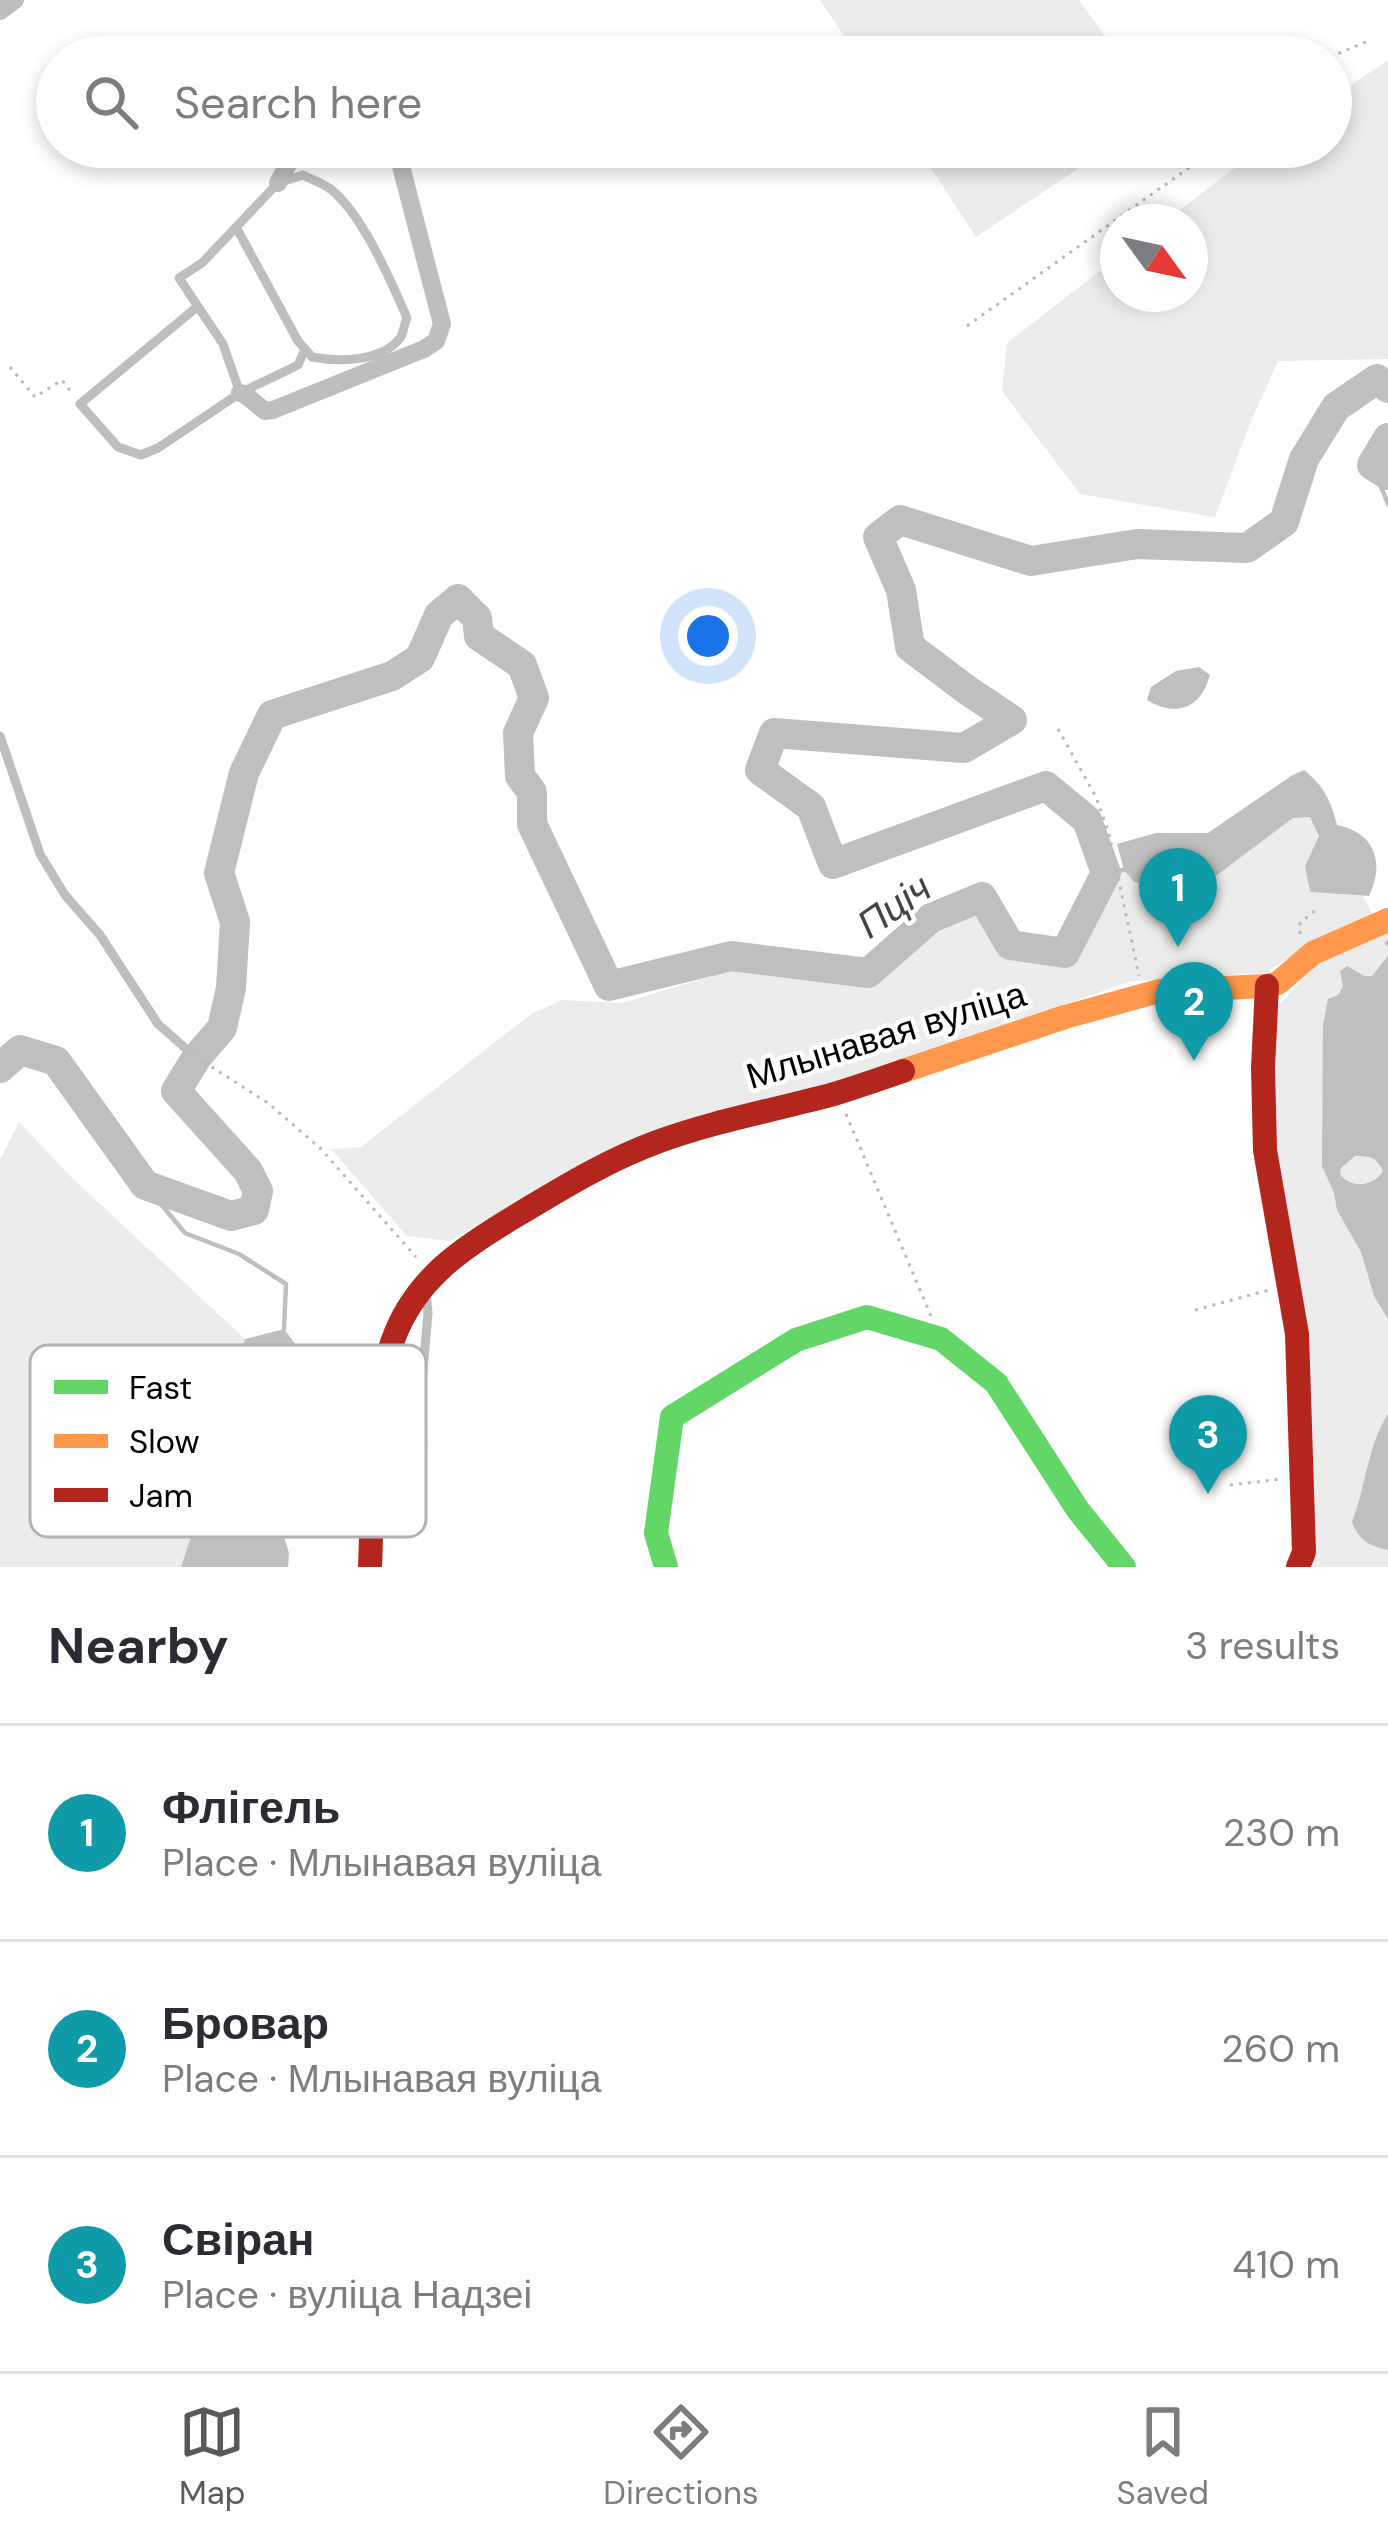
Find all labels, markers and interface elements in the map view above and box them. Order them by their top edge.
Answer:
search box [36,36,1352,168]
icon: search [78,69,144,135]
text: Search here [174,73,422,132]
north arrow [1100,204,1208,312]
your location [678,606,738,666]
pin: 1 [1139,848,1217,947]
water label: Пціч [847,862,941,950]
pin: 2 [1155,962,1233,1061]
street label: Млынавая вуліца [741,970,1032,1100]
legend [30,1345,426,1537]
text: Fast [129,1366,192,1409]
pin: 3 [1169,1395,1247,1494]
text: Slow [129,1420,200,1463]
text: Jam [129,1474,193,1517]
text: Nearby [48,1612,229,1679]
text: 3 results [1185,1620,1340,1671]
text: Флігель [162,1778,340,1837]
text: 1 [80,1807,94,1858]
text: 230 m [1223,1807,1340,1858]
text: Place · Млынавая вуліца [162,1837,601,1888]
text: Бровар [162,1994,329,2053]
text: 2 [76,2023,98,2074]
text: 260 m [1221,2023,1340,2074]
text: Place · Млынавая вуліца [162,2053,601,2104]
text: Свіран [162,2210,314,2269]
text: 3 [75,2239,99,2290]
text: 410 m [1232,2239,1340,2290]
text: Place · вуліца Надзеі [162,2269,532,2320]
tab: Map [179,2399,245,2514]
tab: Directions [603,2399,759,2514]
tab: Saved [1117,2399,1209,2514]

